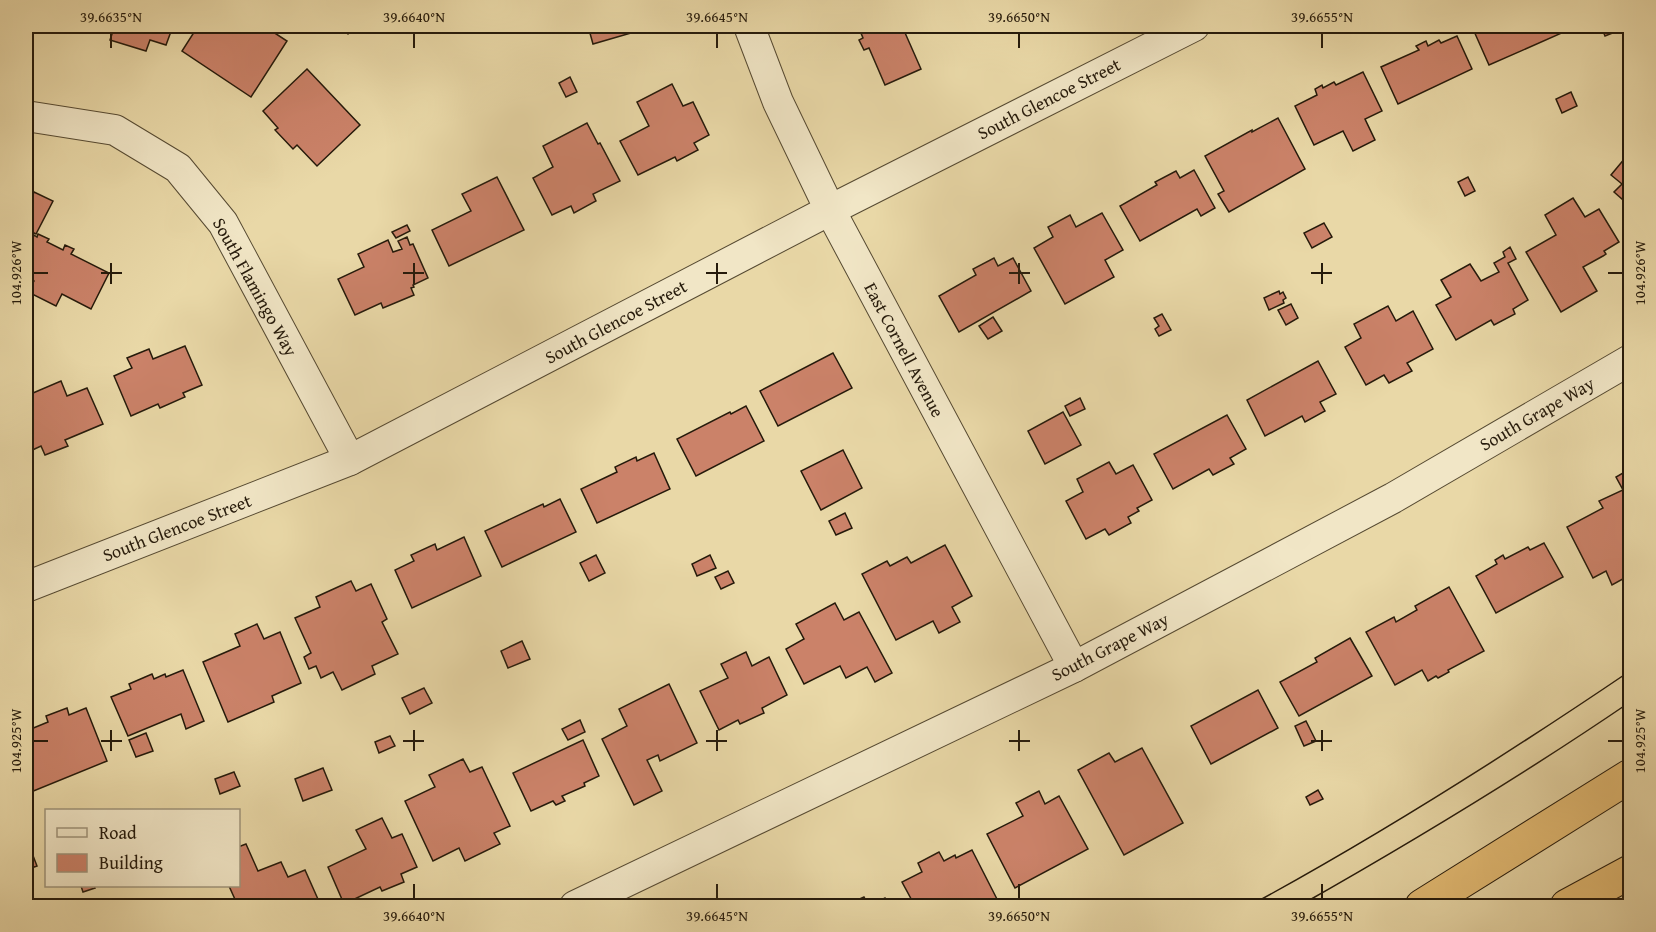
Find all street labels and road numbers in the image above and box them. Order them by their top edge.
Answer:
street label: South Glencoe Street [972,50,1126,146]
street label: South Flamingo Way [206,213,305,361]
street label: South Glencoe Street [540,272,692,370]
street label: East Cornell Avenue [857,277,951,422]
street label: South Grape Way [1474,370,1599,457]
street label: South Glencoe Street [98,486,256,568]
street label: South Grape Way [1046,605,1173,688]

